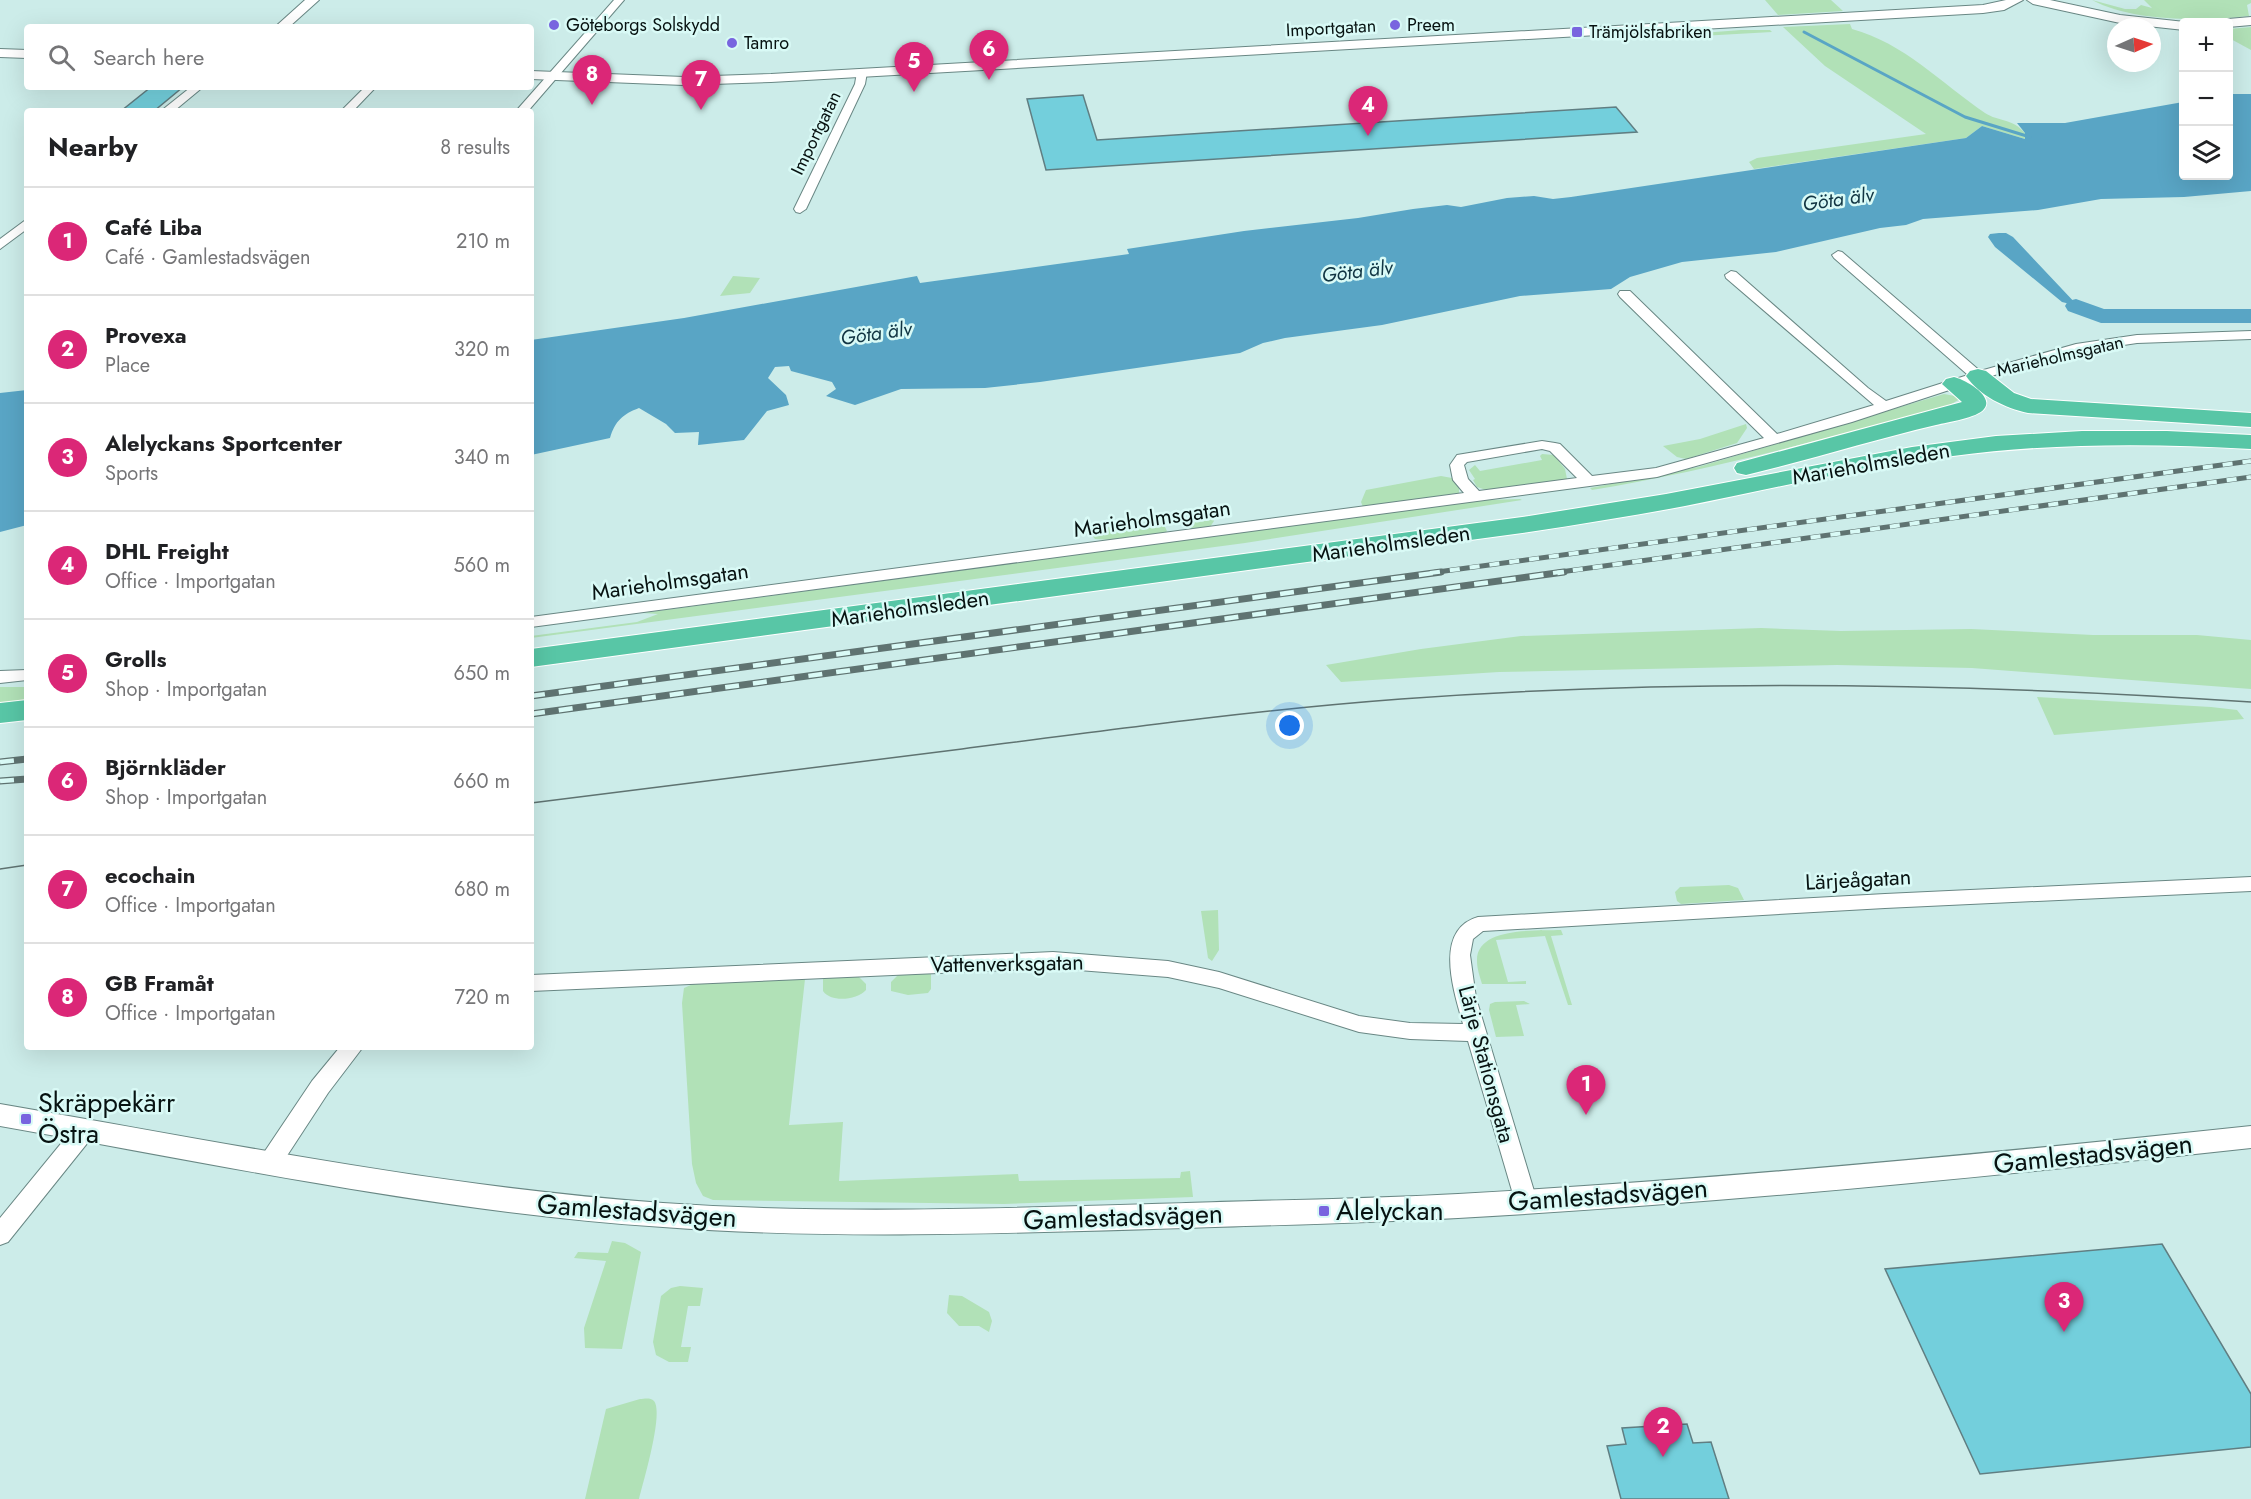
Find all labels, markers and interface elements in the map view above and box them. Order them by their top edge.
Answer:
place label: Göteborgs Solskydd [566,12,720,38]
place label: Preem [1407,12,1455,38]
street label: Importgatan [1285,13,1377,43]
marker: Göteborgs Solskydd [547,18,561,32]
marker: Preem [1388,18,1402,32]
north arrow [2107,18,2161,72]
map controls [2179,18,2233,180]
button: + [2179,18,2233,72]
place label: Trämjölsfabriken [1589,19,1712,45]
search box [24,24,534,90]
marker: Trämjölsfabriken [1570,25,1584,39]
place label: Tamro [744,30,789,56]
pin: 6 [970,31,1008,80]
marker: Tamro [725,36,739,50]
icon: search [45,41,78,74]
text: Search here [93,41,204,73]
pin: 5 [894,42,934,92]
pin: 8 [572,56,612,105]
pin: 7 [682,60,720,110]
button: − [2179,72,2233,126]
pin: 4 [1348,86,1388,136]
street label: Importgatan [785,87,847,179]
button: layers [2179,126,2233,180]
text: Nearby [48,128,137,166]
text: 8 results [440,133,510,162]
water label: Göta älv [1801,180,1877,219]
text: Café Liba [105,211,202,243]
text: 1 [62,227,73,256]
text: 210 m [456,227,510,256]
text: Café · Gamlestadsvägen [105,243,311,272]
water label: Göta älv [1320,253,1396,290]
water label: Göta älv [839,314,915,353]
text: Provexa [105,319,187,351]
street label: Marieholmsgatan [1994,329,2126,383]
text: 2 [61,335,74,364]
text: 320 m [454,335,510,364]
text: Place [105,351,150,380]
text: Alelyckans Sportcenter [105,427,343,459]
street label: Marieholmsleden [1790,433,1952,493]
text: 3 [61,443,74,472]
text: 340 m [454,443,510,472]
text: Sports [105,459,158,488]
street label: Marieholmsgatan [1071,491,1233,545]
street label: Marieholmsleden [1310,516,1472,570]
text: DHL Freight [105,535,229,567]
text: 4 [61,551,74,580]
text: 560 m [454,551,510,580]
street label: Marieholmsgatan [589,554,751,608]
text: Office · Importgatan [105,567,276,596]
street label: Marieholmsleden [829,581,991,635]
text: Grolls [105,643,167,675]
text: 5 [61,659,74,688]
text: 650 m [454,659,510,688]
text: Shop · Importgatan [105,675,267,704]
your location [1275,711,1304,740]
text: Björnkläder [105,751,226,783]
text: 6 [61,767,74,796]
text: 660 m [453,767,510,796]
text: Shop · Importgatan [105,783,267,812]
text: ecochain [105,859,195,891]
street label: Lärjeågatan [1804,860,1912,898]
text: 7 [61,875,74,904]
text: 680 m [454,875,510,904]
text: Office · Importgatan [105,891,276,920]
street label: Vattenverksgatan [930,946,1084,980]
text: GB Framåt [105,967,214,999]
street label: Lärje Stationsgata [1451,982,1523,1146]
text: 8 [61,983,74,1012]
text: 720 m [455,983,510,1012]
text: Office · Importgatan [105,999,276,1028]
pin: 1 [1566,1066,1606,1115]
place label: Skräppekärr Östra [38,1083,176,1153]
marker: Skräppekärr Östra [19,1112,33,1126]
street label: Gamlestadsvägen [1991,1124,2194,1183]
street label: Gamlestadsvägen [1507,1168,1709,1221]
street label: Gamlestadsvägen [536,1184,738,1237]
place label: Alelyckan [1336,1191,1444,1230]
street label: Gamlestadsvägen [1022,1194,1224,1239]
marker: Alelyckan [1317,1204,1331,1218]
pin: 3 [2044,1282,2084,1332]
pin: 2 [1644,1408,1682,1457]

